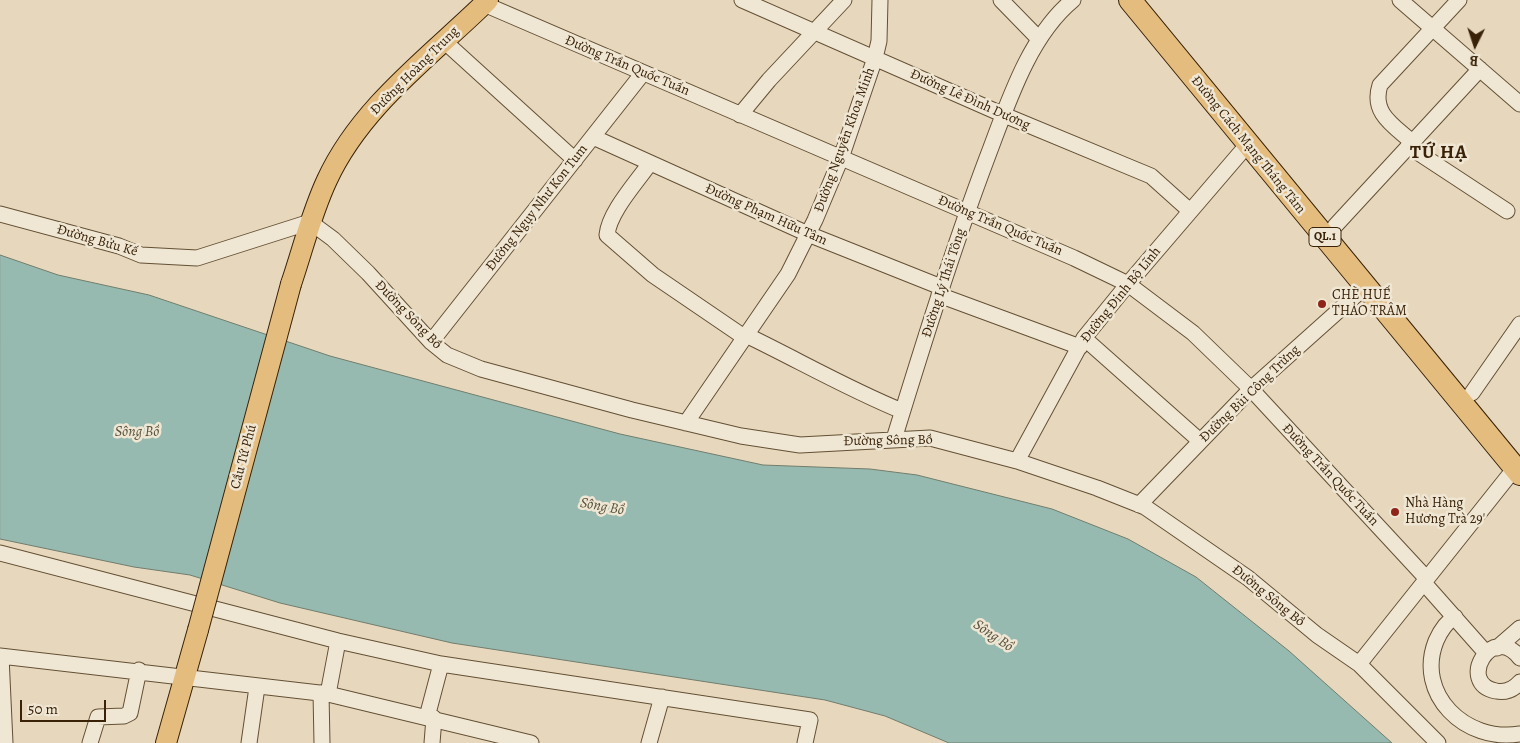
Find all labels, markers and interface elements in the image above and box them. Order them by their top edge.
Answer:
north arrow [1450,20,1500,70]
street label: Đường Hoàng Trung [367,23,463,119]
street label: Đường Trần Quốc Tuấn [562,32,692,100]
text: B [1469,51,1479,70]
street label: Đường Nguyễn Khoa Minh [811,65,879,215]
street label: Đường Lê Đình Dương [907,66,1033,134]
street label: Đường Cách Mạng Tháng Tám [1187,73,1309,217]
street label: Đường Ngụy Như Kon Tum [482,141,592,275]
district label: TỨ HẠ [1409,142,1469,164]
street label: Đường Phạm Hữu Tâm [702,180,830,250]
street label: Đường Trần Quốc Tuấn [935,192,1065,260]
street label: Đường Bửu Kế [55,221,139,261]
street label: Đường Lý Thái Tông [918,226,970,340]
road number: QL.1 [1309,228,1341,246]
street label: Đường Đinh Bộ Lĩnh [1077,244,1165,346]
street label: Đường Sông Bồ [371,277,445,353]
place label: CHÈ HUẾ THẢO TRÂM [1332,288,1407,321]
marker: CHÈ HUẾ THẢO TRÂM [1316,298,1328,310]
street label: Đường Bùi Công Trừng [1196,342,1304,446]
street label: Đường Trần Quốc Tuấn [1278,420,1382,530]
water label: Sông Bồ [115,423,159,441]
street label: Cầu Tứ Phú [227,423,261,491]
street label: Đường Sông Bồ [843,432,933,450]
water label: Sông Bồ [578,494,626,520]
place label: Nhà Hàng Hương Trà 29' [1405,496,1485,528]
marker: Nhà Hàng Hương Trà 29' [1389,506,1401,518]
street label: Đường Sông Bồ [1228,561,1308,631]
water label: Sông Bồ [969,616,1017,656]
scale bar [22,690,109,722]
text: 50 m [28,699,58,719]

